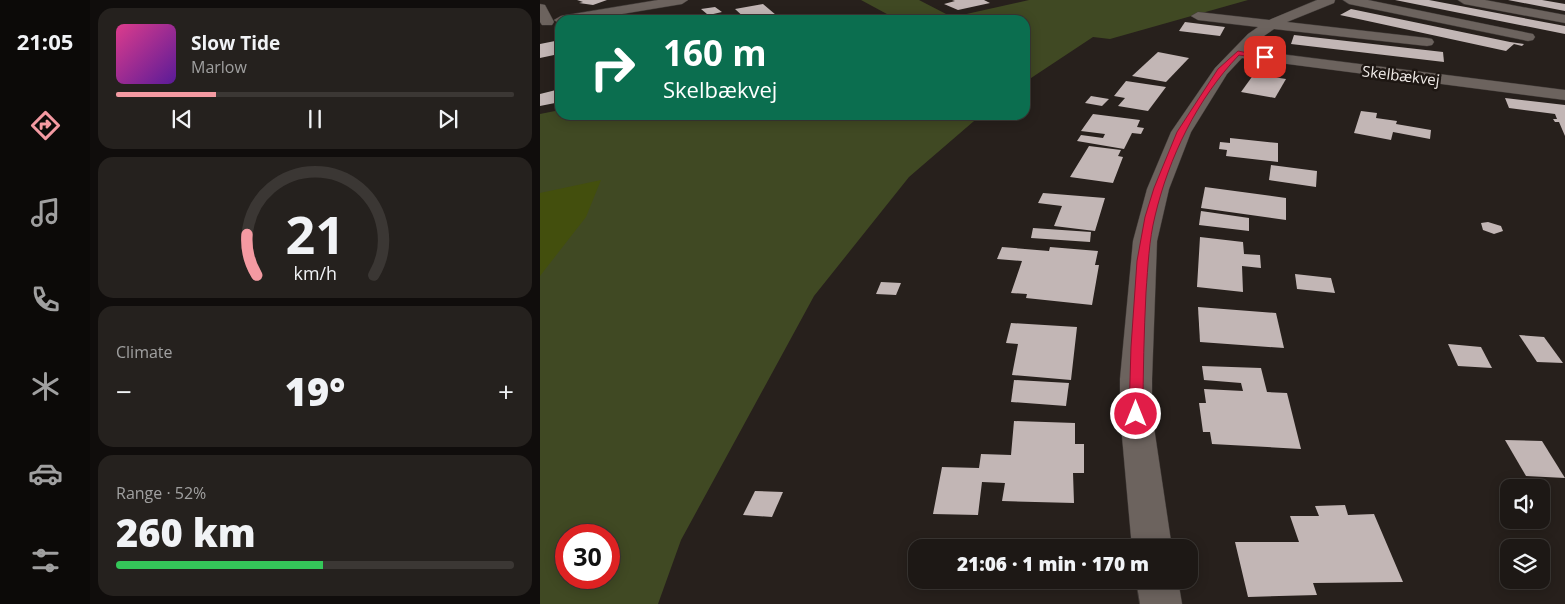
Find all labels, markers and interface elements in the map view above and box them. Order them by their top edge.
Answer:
text: 21:05 [17,26,73,56]
text: 160 m [663,29,767,76]
text: Slow Tide [191,30,280,56]
icon: right [580,35,645,100]
pin [1244,36,1286,78]
icon: arrive [1251,43,1279,71]
text: Marlow [191,56,247,78]
street label: Skelbækvej [1361,60,1441,90]
text: Skelbækvej [663,74,777,104]
icon: previous [168,105,196,133]
icon: pause [301,105,329,133]
icon: next [434,105,462,133]
icon: directions [28,108,63,143]
icon: music [28,195,63,230]
text: 21 [285,198,345,269]
text: km/h [293,261,337,285]
icon: phone [28,282,63,317]
text: Climate [116,341,173,363]
text: 19° [285,365,345,417]
icon: climate [28,369,63,404]
text: − [116,372,132,410]
text: + [498,372,514,410]
position arrow [1109,387,1161,439]
icon: car [28,456,63,491]
map controls [1500,479,1550,589]
button: sound [1500,479,1550,529]
text: Range · 52% [116,482,206,504]
text: 260 km [116,506,256,558]
speed limit sign: 30 [555,524,620,589]
button: layers [1500,539,1550,589]
icon: filters [28,543,63,578]
text: 21:06 · 1 min · 170 m [957,551,1149,577]

